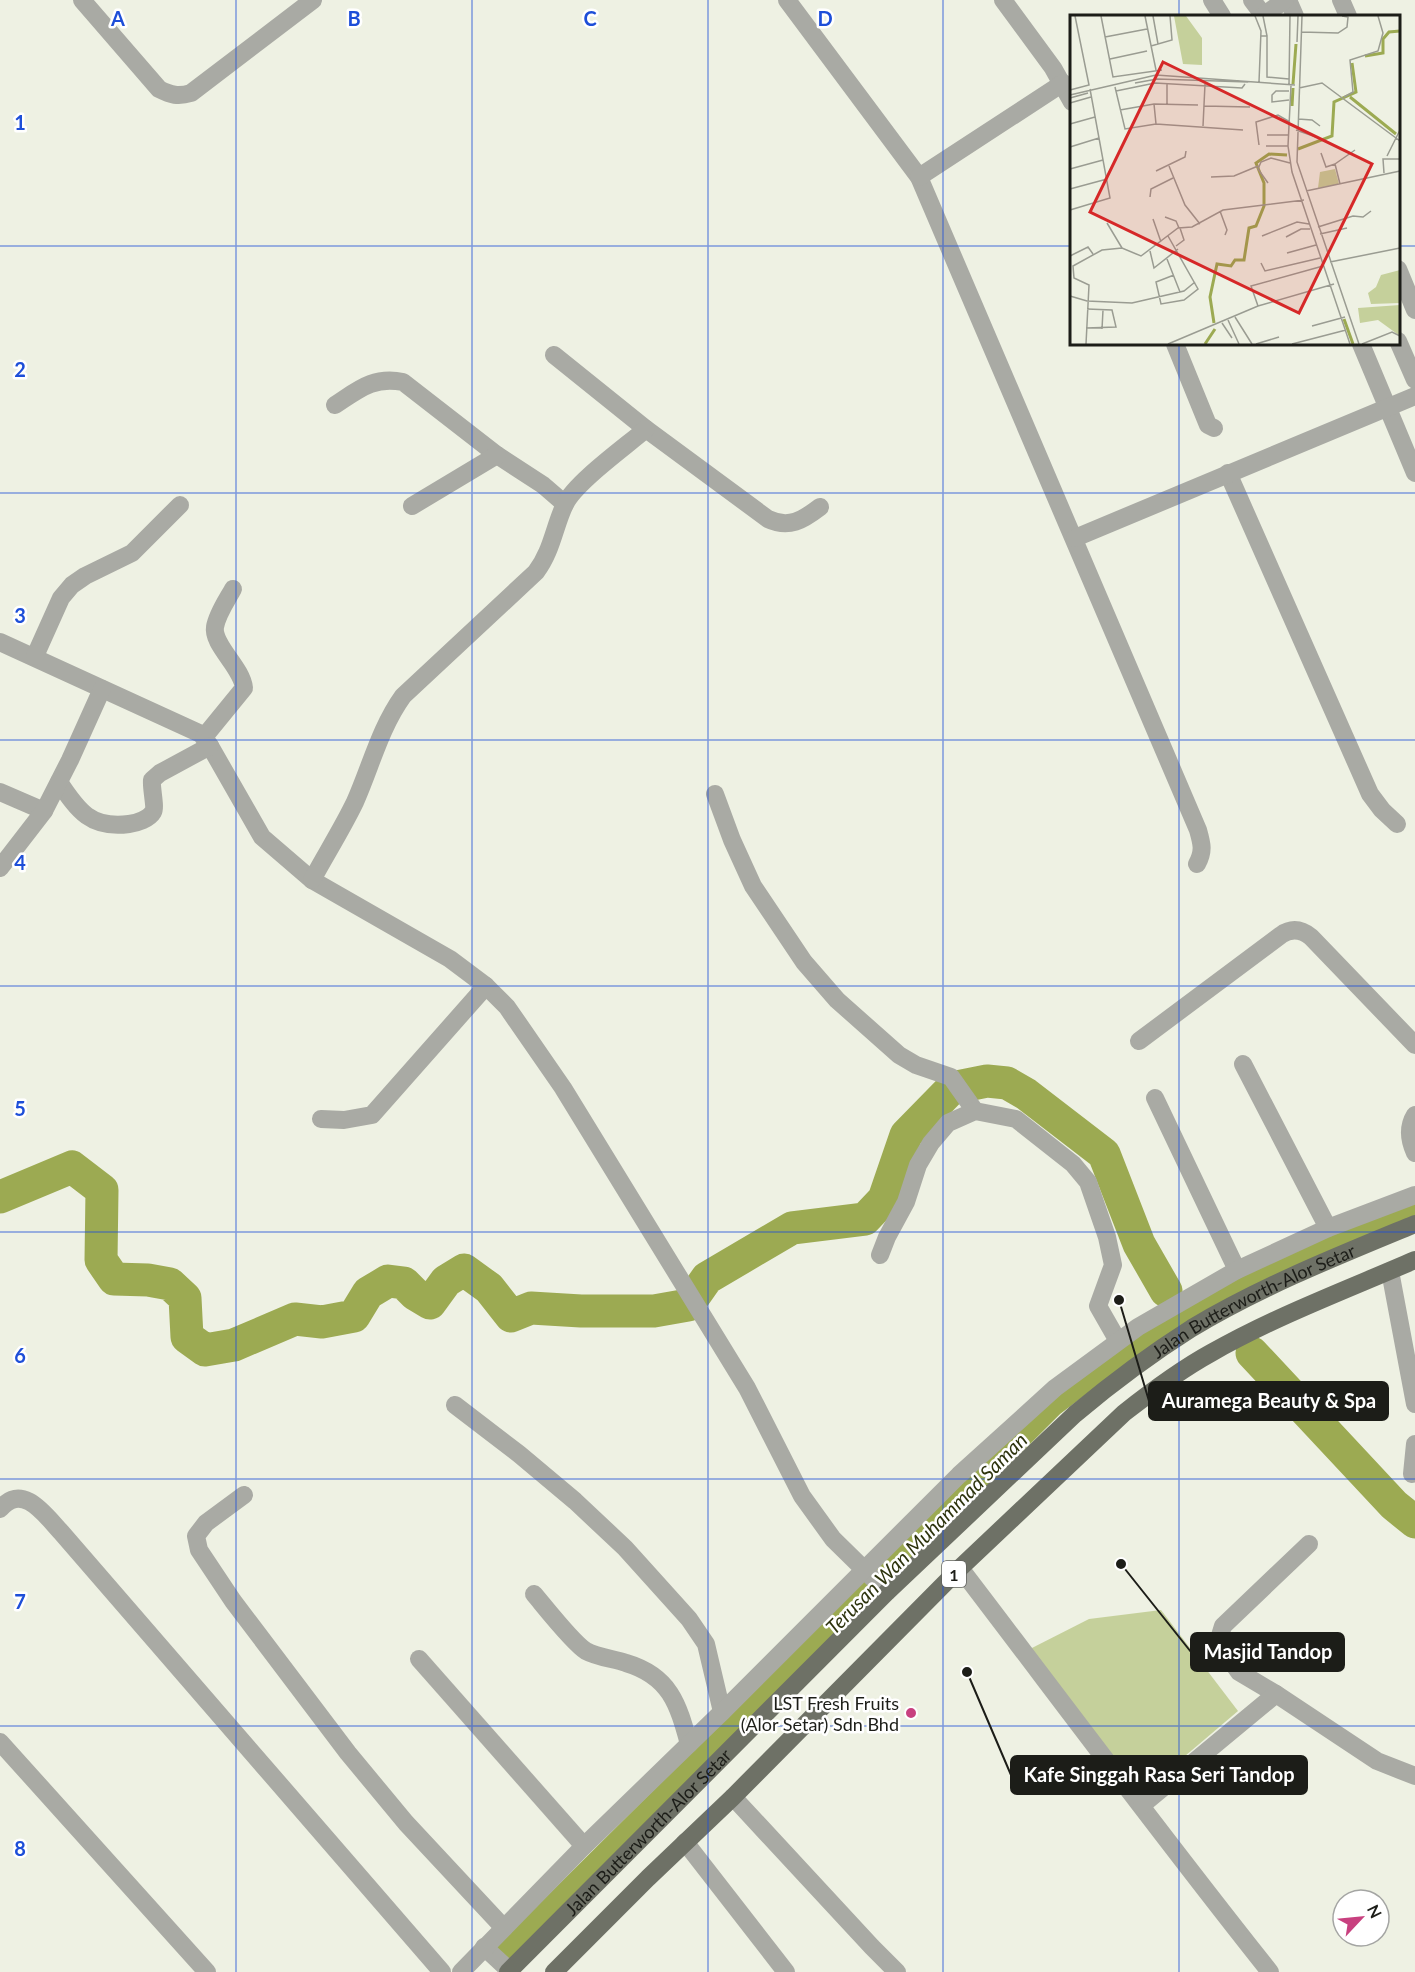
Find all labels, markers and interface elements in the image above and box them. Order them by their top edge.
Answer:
text: A [110,6,125,30]
text: B [347,6,361,30]
text: C [583,6,597,30]
text: D [817,6,833,30]
inset map [1070,15,1400,345]
text: 1 [14,110,26,134]
text: 2 [14,357,26,381]
text: 3 [14,603,26,627]
text: 4 [14,850,26,874]
text: 5 [14,1096,26,1120]
street label: Jalan Butterworth-Alor Setar [1147,1239,1359,1363]
text: 6 [14,1343,26,1367]
callout: Auramega Beauty & Spa [1149,1382,1388,1420]
text: Auramega Beauty & Spa [1161,1388,1376,1412]
water label: Terusan Wan Muhammad Saman [820,1427,1032,1639]
road number: 1 [942,1561,966,1587]
text: 7 [14,1589,26,1613]
callout: Masjid Tandop [1191,1633,1344,1671]
text: Masjid Tandop [1204,1639,1332,1663]
place label: LST Fresh Fruits (Alor Setar) Sdn Bhd [741,1692,899,1735]
marker: LST Fresh Fruits (Alor Setar) Sdn Bhd [904,1706,918,1720]
street label: Jalan Butterworth-Alor Setar [560,1744,736,1920]
callout: Kafe Singgah Rasa Seri Tandop [1011,1756,1307,1794]
text: Kafe Singgah Rasa Seri Tandop [1023,1762,1295,1786]
text: 8 [14,1836,26,1860]
north arrow [1331,1888,1391,1948]
text: N [1364,1902,1386,1921]

